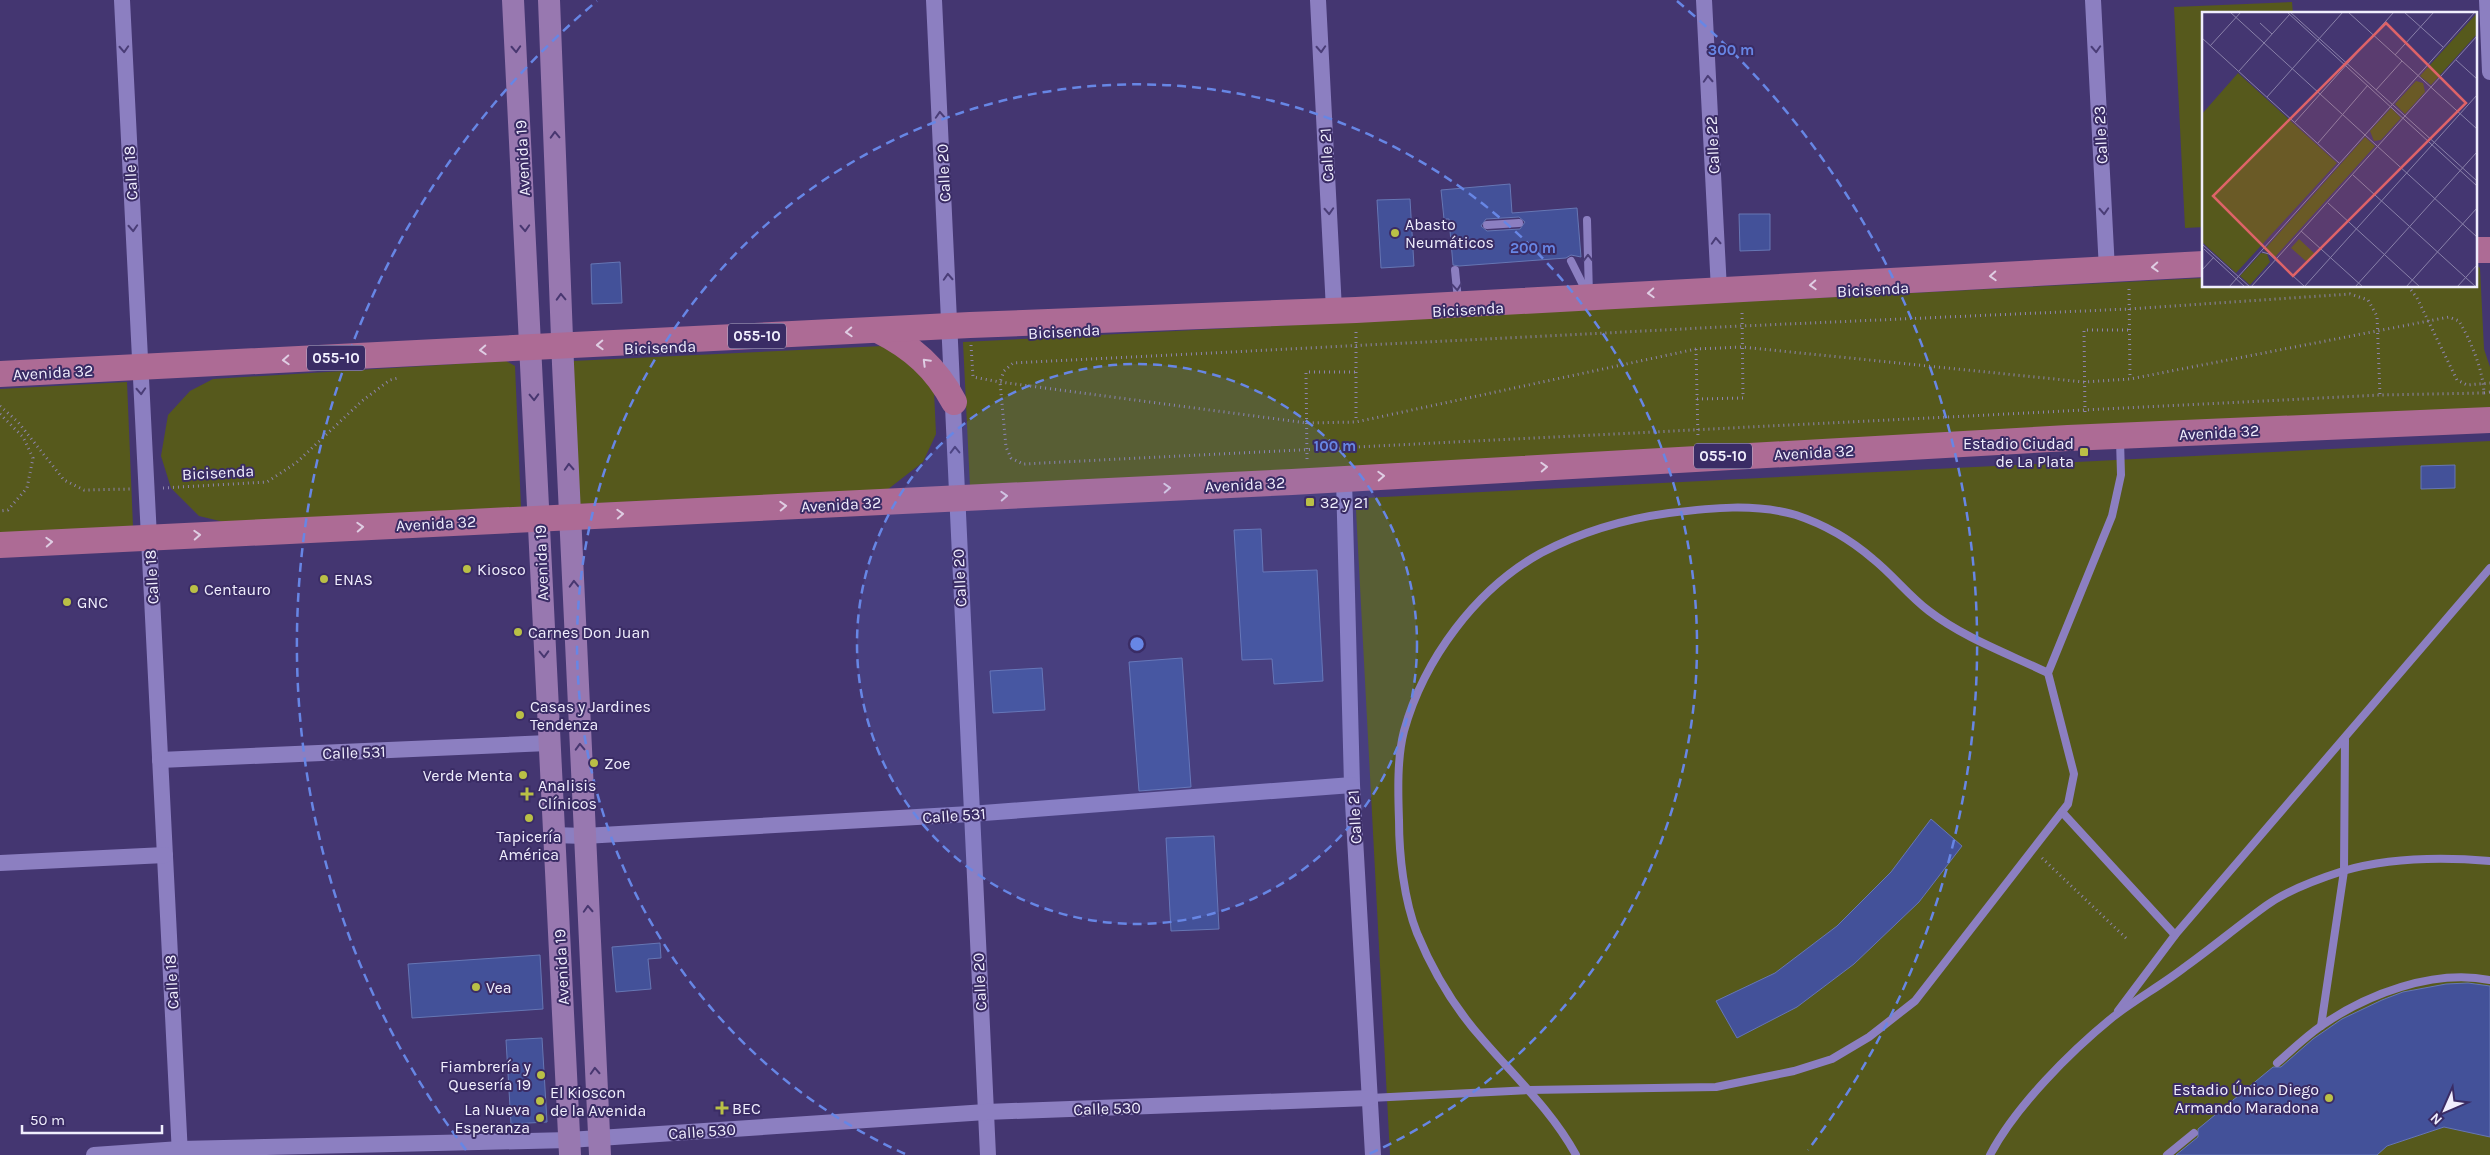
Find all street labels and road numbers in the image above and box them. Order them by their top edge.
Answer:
street label: Calle 23 [2089,105,2112,165]
street label: Calle 22 [1701,115,1724,175]
street label: Avenida 19 [511,119,534,197]
street label: Calle 21 [1316,127,1337,183]
street label: Calle 20 [932,143,955,203]
street label: Calle 18 [120,145,141,201]
street label: Bicisenda [1836,278,1910,301]
street label: Bicisenda [1431,298,1505,321]
street label: Bicisenda [1027,320,1101,343]
road number: 055-10 [728,324,786,348]
street label: Bicisenda [624,337,696,358]
road number: 055-10 [307,346,365,370]
street label: Avenida 32 [12,361,94,384]
street label: Avenida 32 [2178,421,2260,444]
street label: Avenida 32 [1773,441,1855,464]
road number: 055-10 [1694,444,1752,468]
street label: Bicisenda [181,461,255,484]
street label: Avenida 32 [1204,473,1286,496]
street label: Avenida 32 [800,493,882,516]
street label: Avenida 32 [395,512,477,535]
street label: Avenida 19 [531,525,552,601]
street label: Calle 20 [948,548,971,608]
street label: Calle 18 [141,549,162,605]
street label: Calle 531 [322,742,386,763]
street label: Calle 21 [1344,789,1365,845]
street label: Calle 531 [922,804,986,827]
street label: Avenida 19 [550,928,573,1006]
street label: Calle 20 [968,952,991,1012]
street label: Calle 18 [161,954,182,1010]
street label: Calle 530 [1073,1098,1141,1119]
street label: Calle 530 [668,1120,736,1143]

